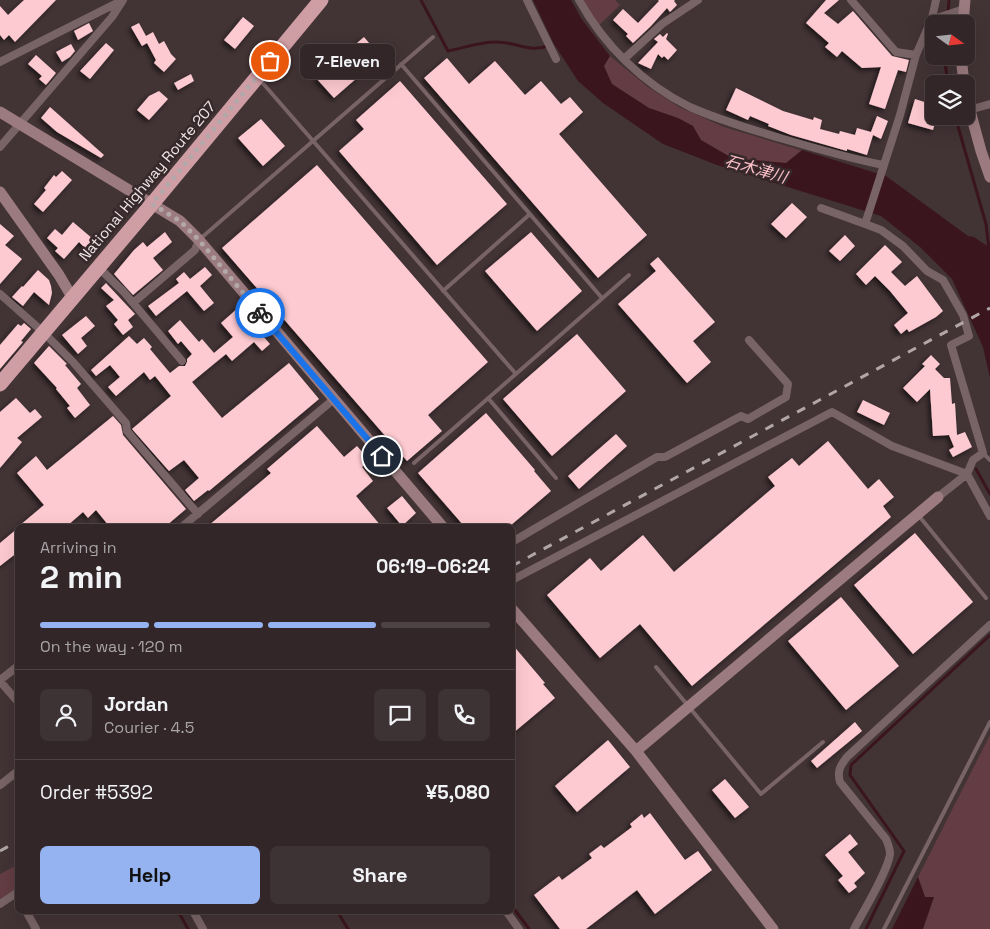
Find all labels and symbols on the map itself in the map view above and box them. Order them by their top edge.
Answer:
north arrow [925,15,975,65]
pin [249,40,291,82]
callout: 7-Eleven [300,44,395,78]
street label: National Highway Route 207 [74,97,220,265]
water label: 石木津川 [722,150,792,188]
courier [235,288,285,338]
pin [361,435,403,477]

